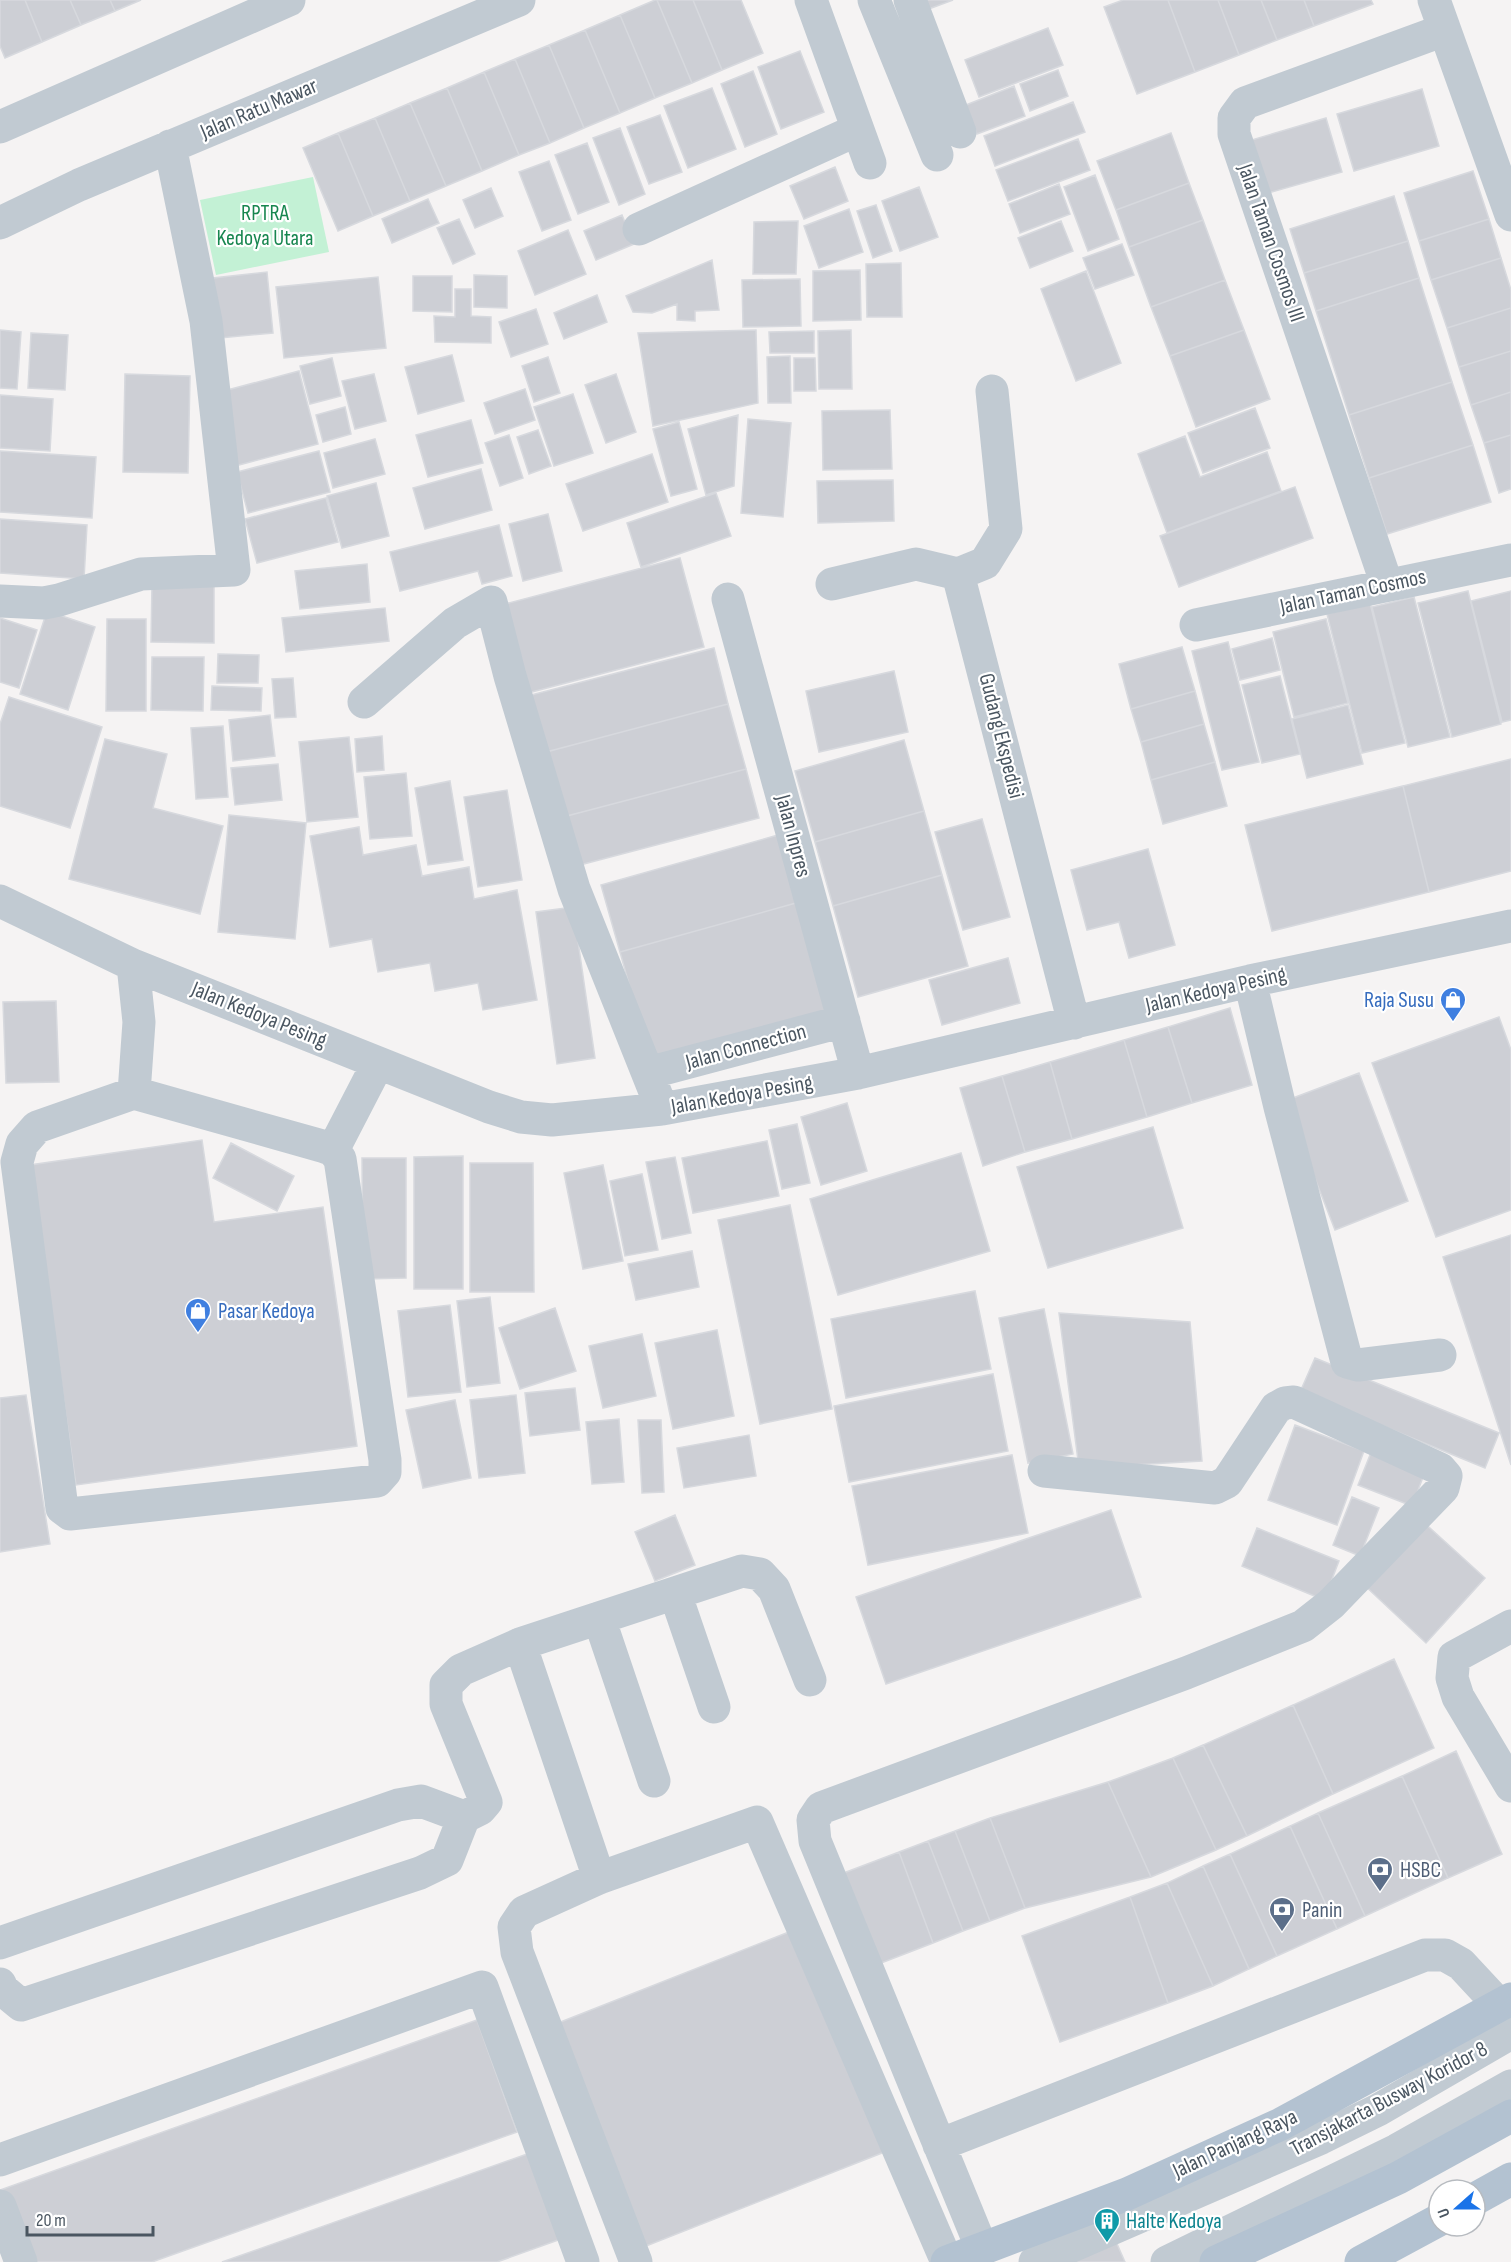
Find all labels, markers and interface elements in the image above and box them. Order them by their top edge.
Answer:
street label: Jalan Ratu Mawar [196,72,322,146]
street label: Jalan Taman Cosmos III [1231,159,1311,326]
park label: RPTRA Kedoya Utara [216,200,314,252]
street label: Jalan Taman Cosmos [1277,563,1429,621]
street label: Gudang Ekspedisi [972,671,1030,801]
street label: Jalan Inpres [769,791,817,880]
street label: Jalan Kedoya Pesing [1142,961,1289,1020]
street label: Jalan Kedoya Pesing [187,975,331,1054]
shop icon: Raja Susu [1438,985,1468,1023]
place label: Raja Susu [1364,987,1434,1014]
street label: Jalan Connection [682,1018,809,1076]
street label: Jalan Kedoya Pesing [668,1069,815,1121]
shop icon: Pasar Kedoya [183,1296,213,1334]
place label: Pasar Kedoya [218,1298,315,1325]
bank icon: HSBC [1365,1855,1395,1893]
place label: HSBC [1400,1857,1441,1884]
bank icon: Panin [1267,1895,1297,1933]
place label: Panin [1302,1897,1342,1924]
street label: Transjakarta Busway Koridor 8 [1286,2036,1492,2162]
street label: Jalan Panjang Raya [1168,2103,1302,2185]
north arrow [1427,2178,1487,2238]
scale bar [27,2199,153,2237]
building icon: Halte Kedoya [1092,2206,1122,2244]
text: U [1434,2206,1455,2220]
place label: Halte Kedoya [1126,2208,1222,2235]
text: 20 m [36,2210,66,2231]

